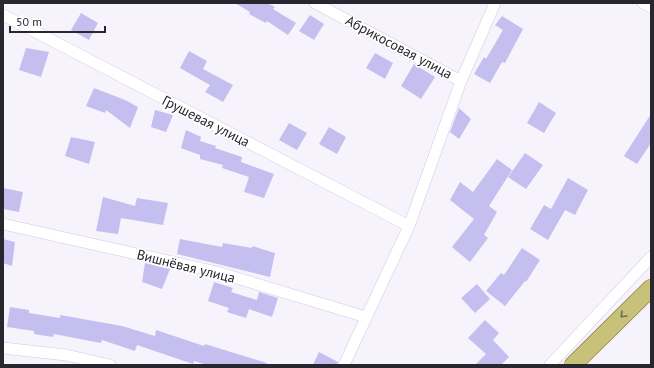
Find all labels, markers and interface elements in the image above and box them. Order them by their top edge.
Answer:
scale bar [10,8,105,34]
street label: Абрикосовая улица [343,11,456,83]
text: 50 m [16,14,42,29]
street label: Грушевая улица [159,91,253,151]
street label: Вишнёвая улица [135,245,237,287]
one-way arrow [620,310,628,318]

